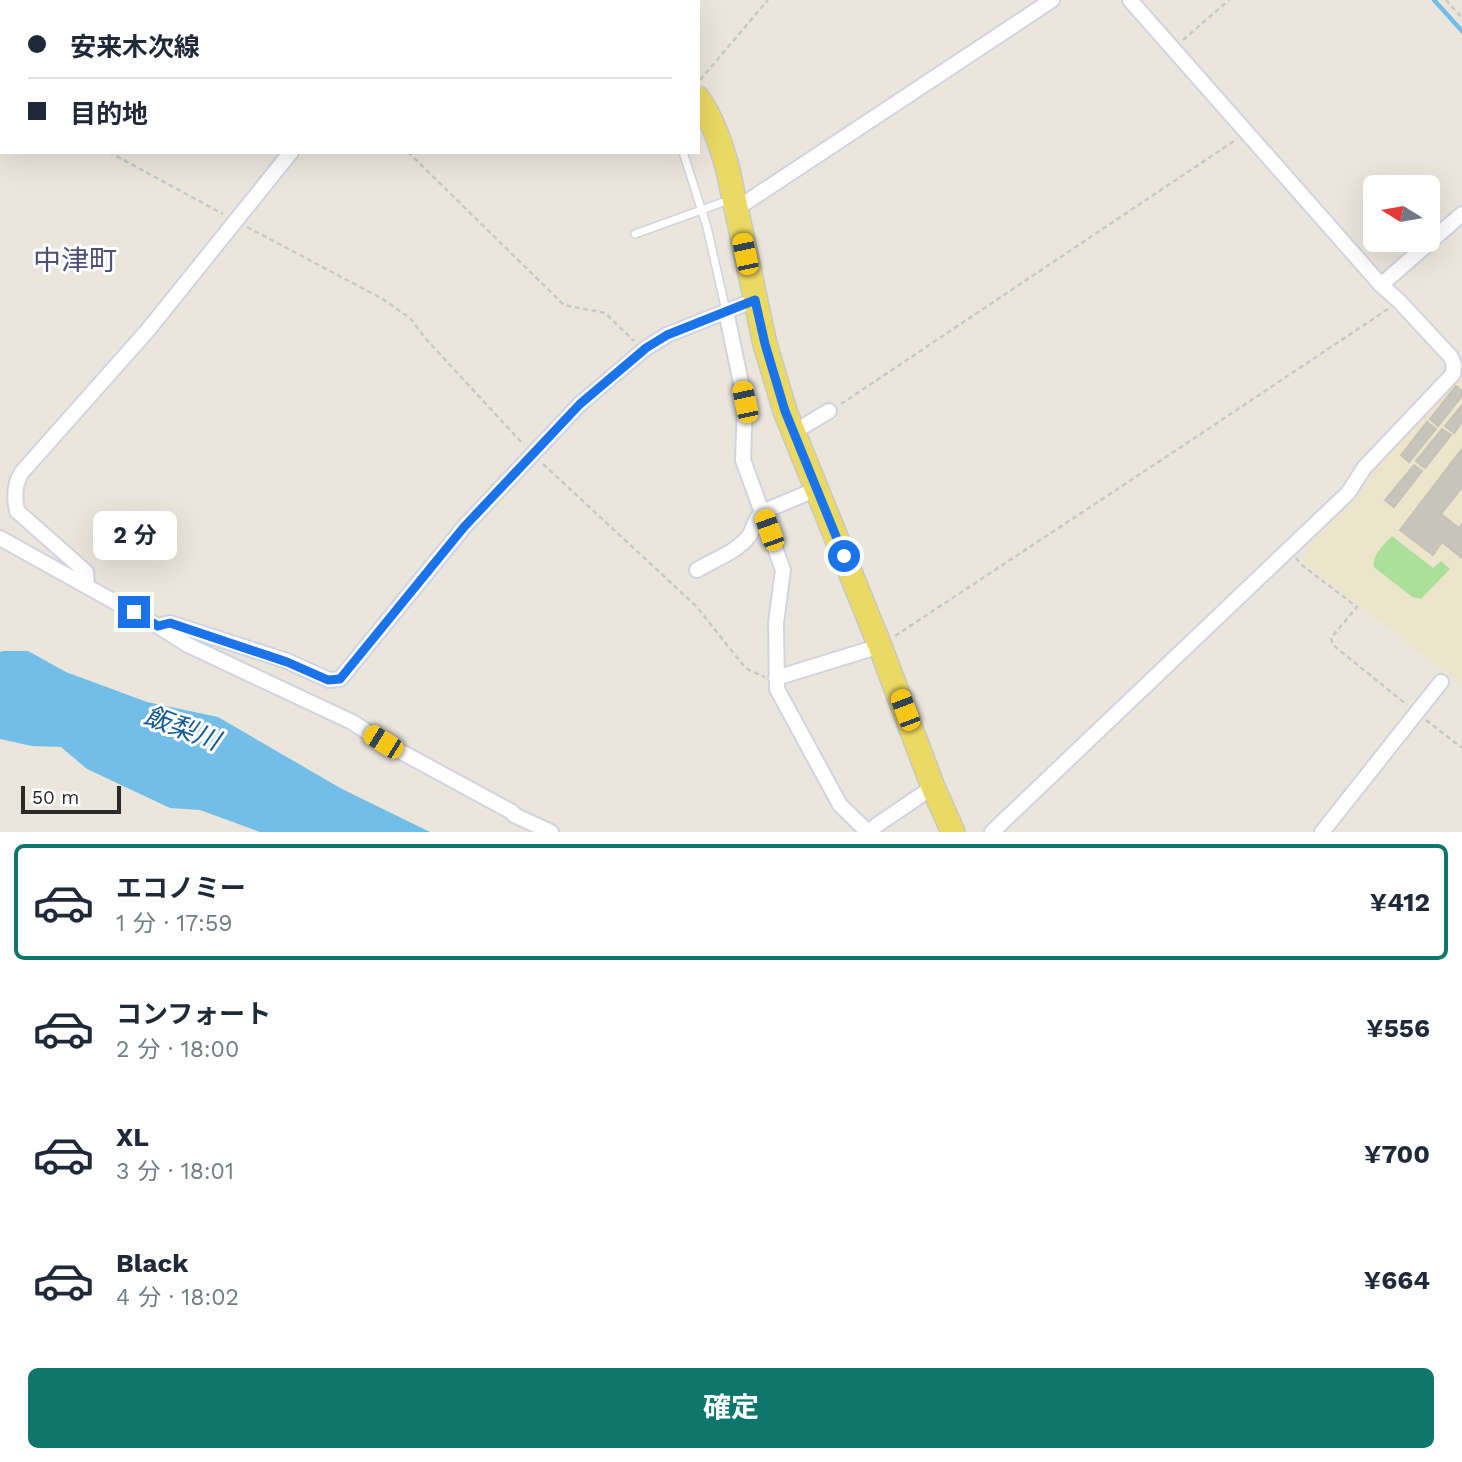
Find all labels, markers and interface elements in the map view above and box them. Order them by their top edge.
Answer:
text: 安来木次線 [70,32,200,62]
text: 目的地 [70,99,148,129]
north arrow [1363,175,1440,252]
map controls [1363,175,1440,252]
car [731,231,760,277]
district label: 中津町 [33,244,117,277]
car [731,379,760,425]
car [752,507,787,553]
callout: 2 分 [92,510,176,560]
text: 2 分 [113,522,157,549]
route start [828,540,860,572]
route end [118,596,150,628]
car [888,687,923,733]
water label: 飯梨川 [140,700,227,757]
car [360,722,407,762]
scale bar [21,783,121,815]
text: 50 m [32,786,79,809]
icon: car [32,871,95,934]
text: エコノミー [116,873,246,903]
text: ¥412 [1370,887,1430,917]
text: 1 分 · 17:59 [116,910,233,937]
icon: car [32,997,95,1060]
text: コンフォート [116,999,271,1029]
text: ¥556 [1366,1013,1430,1043]
text: 2 分 · 18:00 [116,1036,239,1063]
text: XL [116,1122,149,1152]
icon: car [32,1123,95,1186]
text: ¥700 [1364,1139,1430,1169]
text: 3 分 · 18:01 [116,1158,234,1185]
text: Black [116,1248,188,1278]
icon: car [32,1249,95,1312]
text: ¥664 [1364,1265,1430,1295]
text: 4 分 · 18:02 [116,1284,239,1311]
button: 確定 [28,1368,1434,1448]

